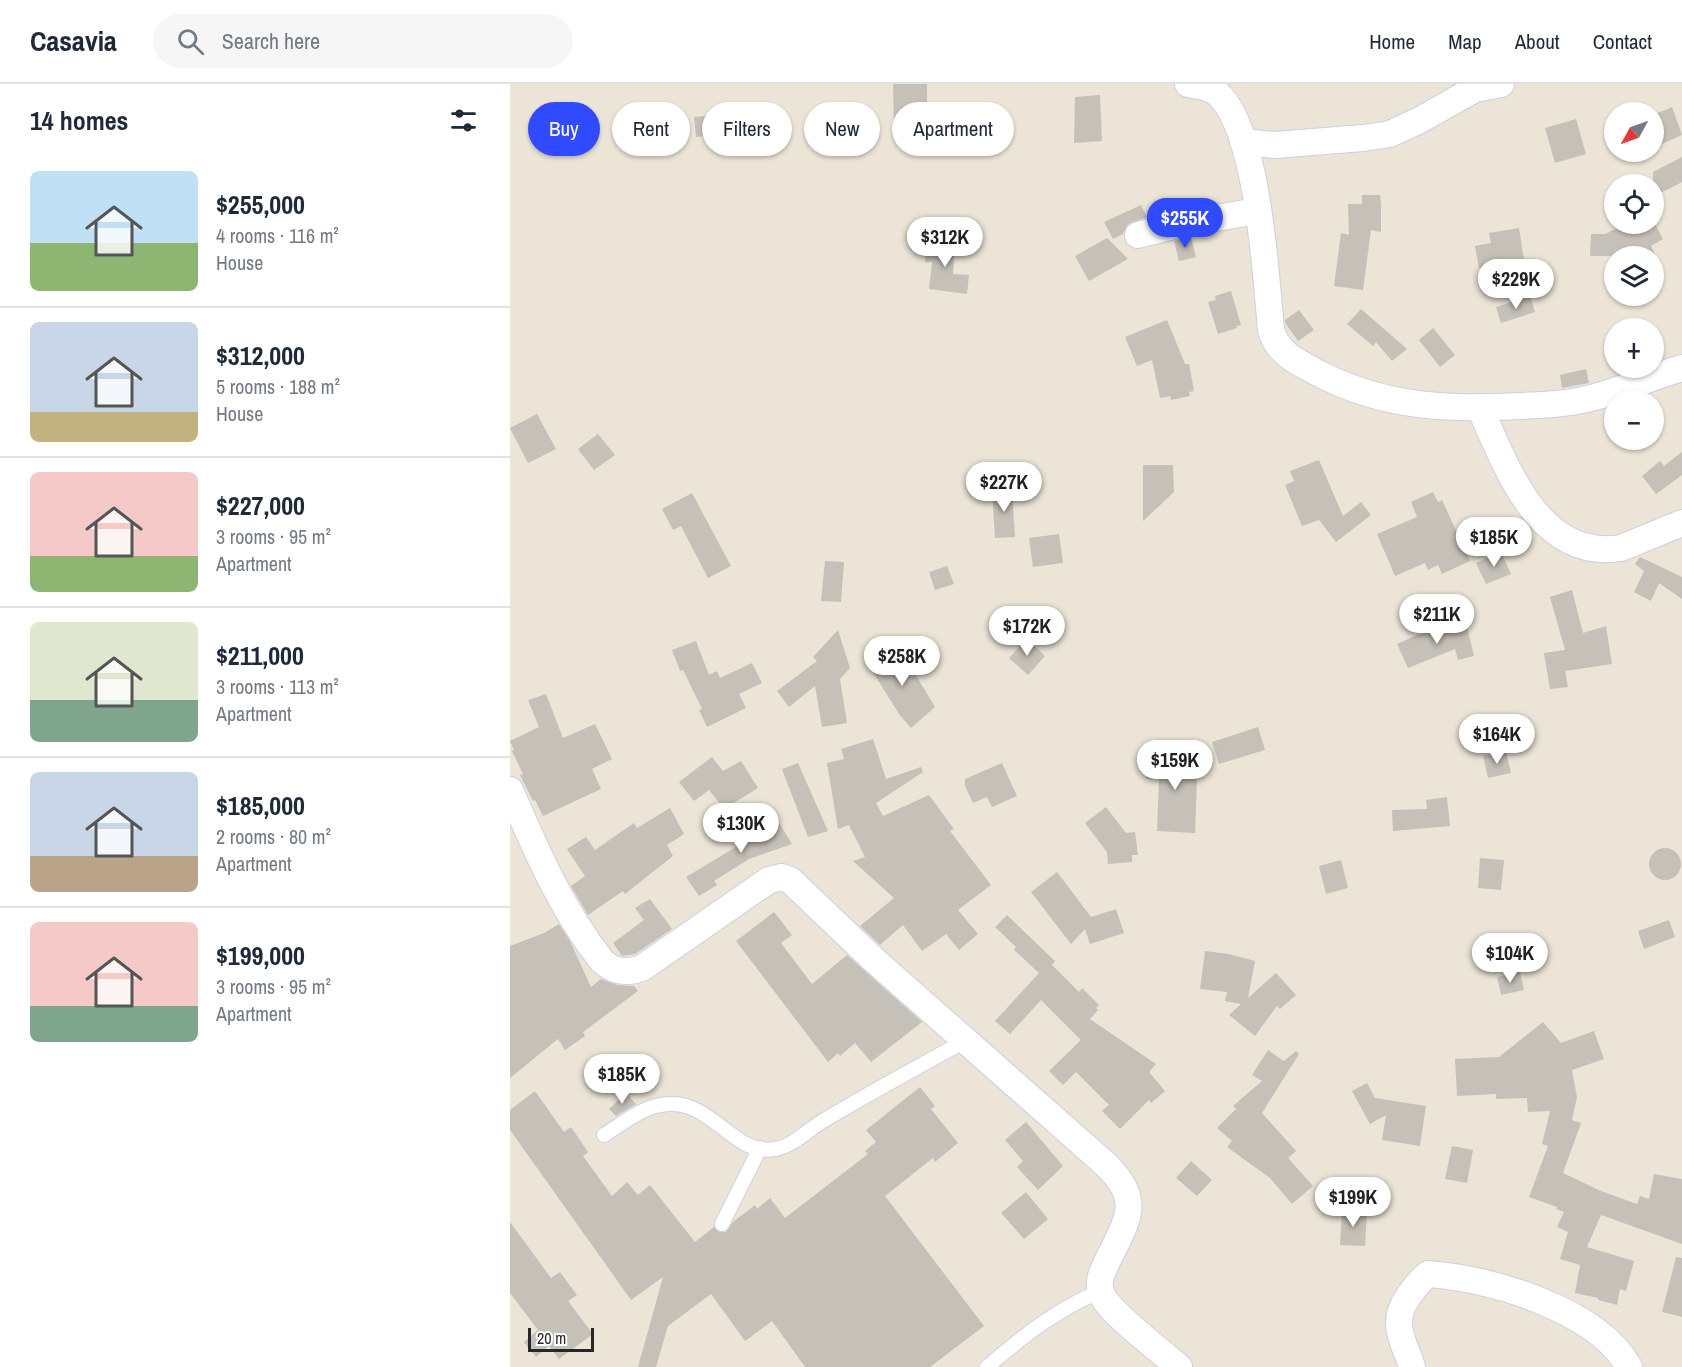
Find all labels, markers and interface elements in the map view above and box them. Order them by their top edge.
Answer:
search box [153,14,573,68]
text: Casavia [30,22,117,60]
icon: search [174,25,207,58]
text: Search here [222,26,320,56]
text: Home [1369,27,1415,56]
text: Map [1448,27,1482,56]
text: About [1515,27,1560,56]
text: Contact [1593,27,1652,56]
chip: Buy [528,102,600,156]
chip: Rent [612,102,690,156]
chip: Filters [702,102,792,156]
chip: New [804,102,880,156]
chip: Apartment [892,102,1014,156]
north arrow [1604,102,1664,162]
map controls [1604,102,1664,450]
text: 14 homes [30,103,128,138]
icon: filters [447,104,480,137]
button: locate [1604,174,1664,234]
text: $255,000 [216,187,305,222]
icon: home [78,195,150,267]
pin: $255K [1143,198,1227,249]
text: $255K [1161,204,1209,231]
pin: $312K [903,217,987,268]
text: 4 rooms · 116 m² [216,222,339,249]
text: $312K [921,223,969,250]
button: layers [1604,246,1664,306]
text: House [216,249,263,276]
pin: $229K [1474,259,1558,310]
text: $229K [1492,265,1540,292]
button: + [1604,318,1664,378]
text: $312,000 [216,338,305,373]
icon: home [78,346,150,418]
text: 5 rooms · 188 m² [216,373,340,400]
button: − [1604,390,1664,450]
text: House [216,400,263,427]
pin: $227K [962,462,1046,513]
text: $227K [980,468,1028,495]
text: $227,000 [216,488,305,523]
icon: home [78,496,150,568]
pin: $185K [1452,517,1536,568]
text: 3 rooms · 95 m² [216,523,331,550]
text: $185K [1470,523,1518,550]
text: Apartment [216,550,292,577]
pin: $211K [1395,594,1479,645]
text: $211K [1413,600,1461,627]
pin: $172K [985,606,1069,657]
text: $172K [1003,612,1051,639]
pin: $258K [860,636,944,687]
text: $211,000 [216,638,304,673]
text: $258K [878,642,926,669]
icon: home [78,646,150,718]
text: 3 rooms · 113 m² [216,673,339,700]
text: Apartment [216,700,292,727]
pin: $164K [1455,714,1539,765]
text: $164K [1473,720,1521,747]
pin: $159K [1133,740,1217,791]
text: $159K [1151,746,1199,773]
text: $185,000 [216,788,305,823]
icon: home [78,796,150,868]
pin: $130K [699,803,783,854]
text: $130K [717,809,765,836]
text: 2 rooms · 80 m² [216,823,331,850]
text: Apartment [216,850,292,877]
pin: $104K [1468,933,1552,984]
text: $199,000 [216,938,305,973]
text: $104K [1486,939,1534,966]
icon: home [78,946,150,1018]
text: 3 rooms · 95 m² [216,973,331,1000]
text: Apartment [216,1000,292,1027]
pin: $185K [580,1054,664,1105]
text: $185K [598,1060,646,1087]
pin: $199K [1311,1177,1395,1228]
text: $199K [1329,1183,1377,1210]
scale bar [528,1325,594,1352]
text: 20 m [537,1327,566,1349]

